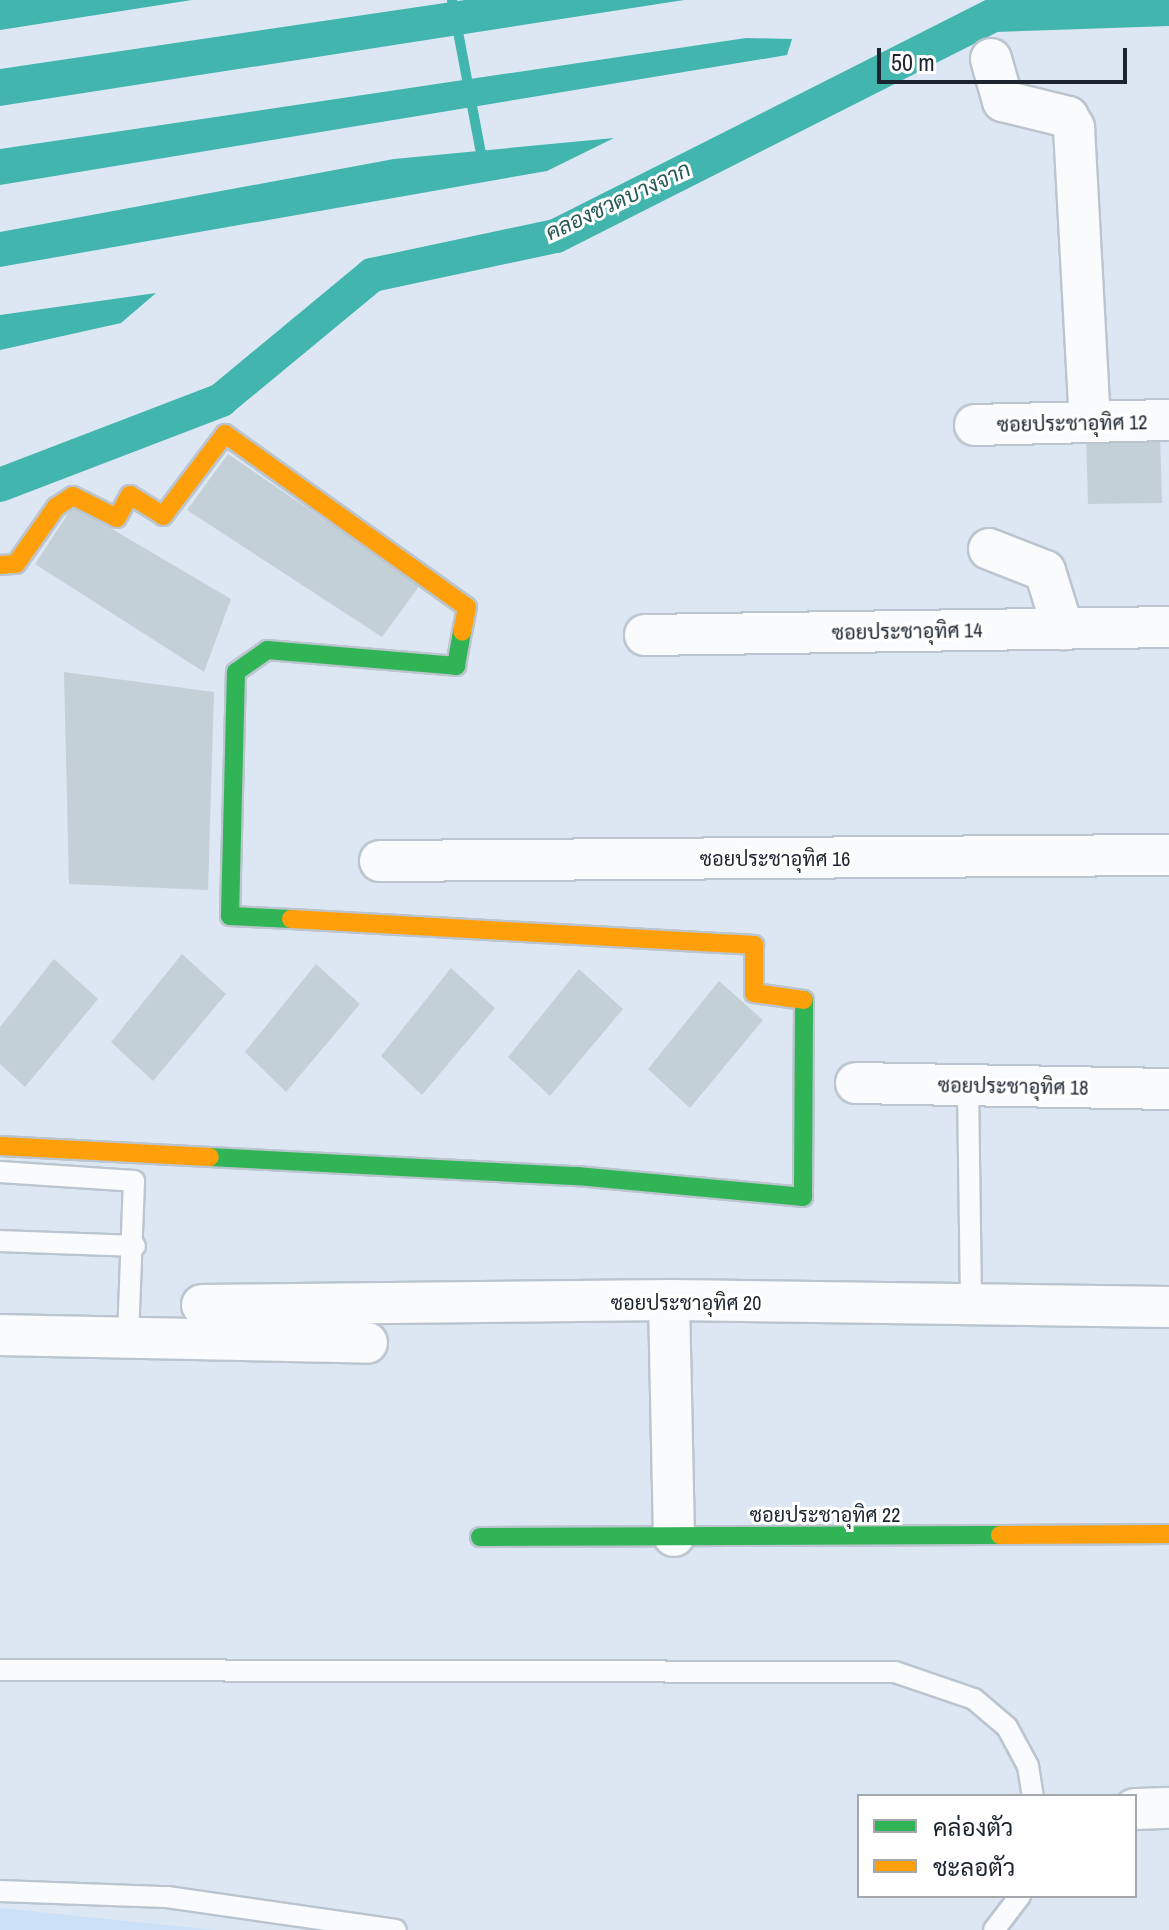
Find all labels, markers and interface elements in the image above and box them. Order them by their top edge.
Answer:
scale bar [881,32,1131,82]
text: 50 m [891,46,935,78]
water label: คลองชวดบางจาก [541,156,695,246]
street label: ซอยประชาอุทิศ 12 [997,410,1147,436]
street label: ซอยประชาอุทิศ 14 [832,618,982,644]
street label: ซอยประชาอุทิศ 16 [700,846,850,870]
street label: ซอยประชาอุทิศ 18 [938,1073,1088,1099]
street label: ซอยประชาอุทิศ 20 [611,1290,761,1314]
street label: ซอยประชาอุทิศ 22 [750,1502,900,1526]
legend [857,1794,1137,1898]
text: คล่องตัว [933,1811,1013,1843]
text: ชะลอตัว [933,1851,1015,1883]

